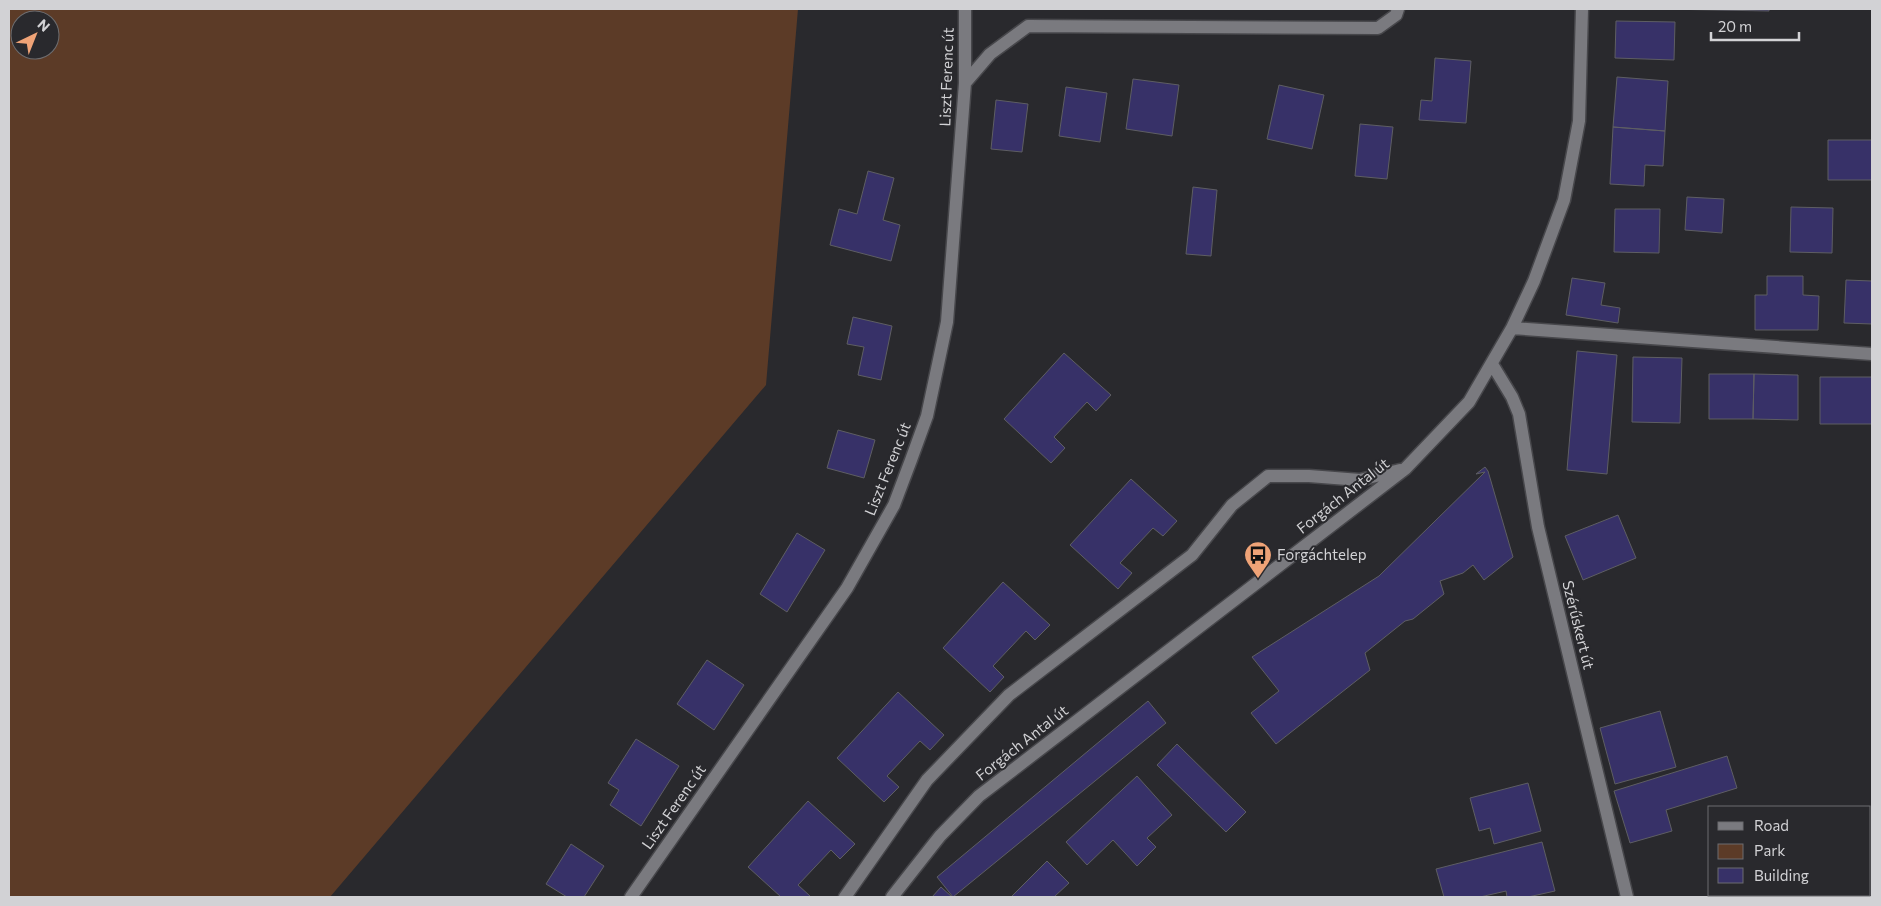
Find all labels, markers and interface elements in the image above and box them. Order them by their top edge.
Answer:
north arrow [10,10,60,60]
scale bar [1711,10,1798,42]
text: N [35,15,54,35]
text: 20 m [1718,17,1752,35]
street label: Liszt Ferenc út [935,27,957,127]
street label: Liszt Ferenc út [860,419,914,518]
street label: Forgách Antal út [1293,454,1392,537]
bus stop icon: Forgáchtelep [1243,540,1273,579]
place label: Forgáchtelep [1277,545,1367,563]
street label: Szérűskert út [1559,579,1599,671]
street label: Forgách Antal út [972,701,1071,784]
street label: Liszt Ferenc út [637,761,709,852]
legend [1708,806,1871,896]
text: Road [1754,816,1789,834]
text: Park [1754,841,1785,859]
text: Building [1754,866,1809,884]

